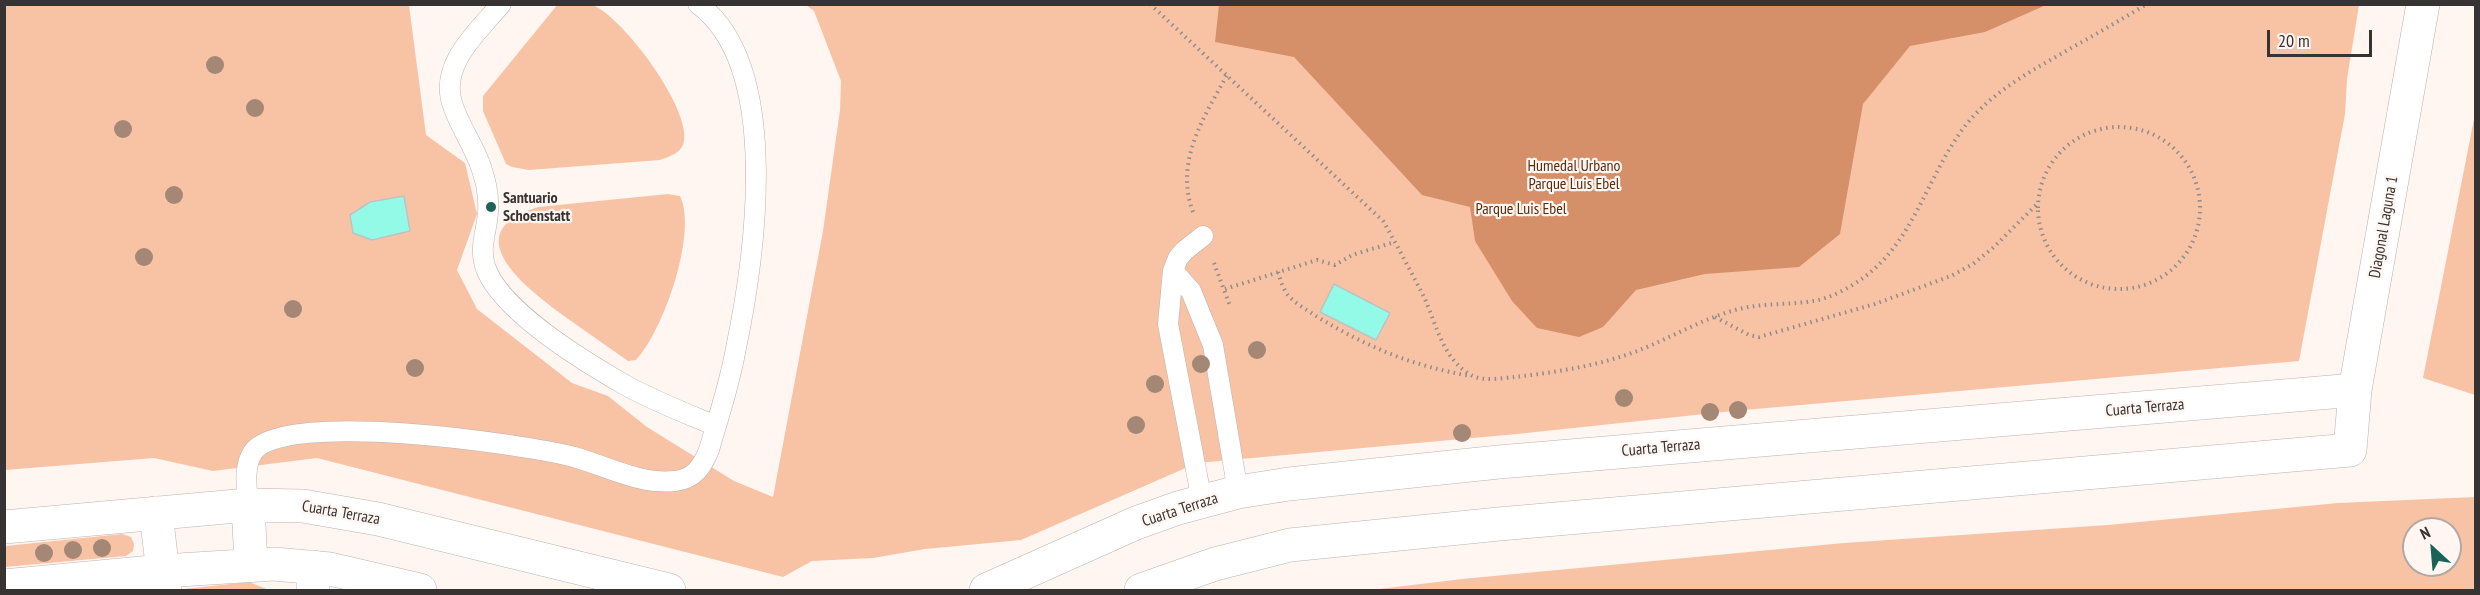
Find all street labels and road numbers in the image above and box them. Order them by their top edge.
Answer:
street label: Diagonal Laguna 1 [2366,174,2402,280]
street label: Cuarta Terraza [2105,395,2185,421]
street label: Cuarta Terraza [1621,435,1701,461]
street label: Cuarta Terraza [1140,489,1220,531]
street label: Cuarta Terraza [301,497,381,529]

